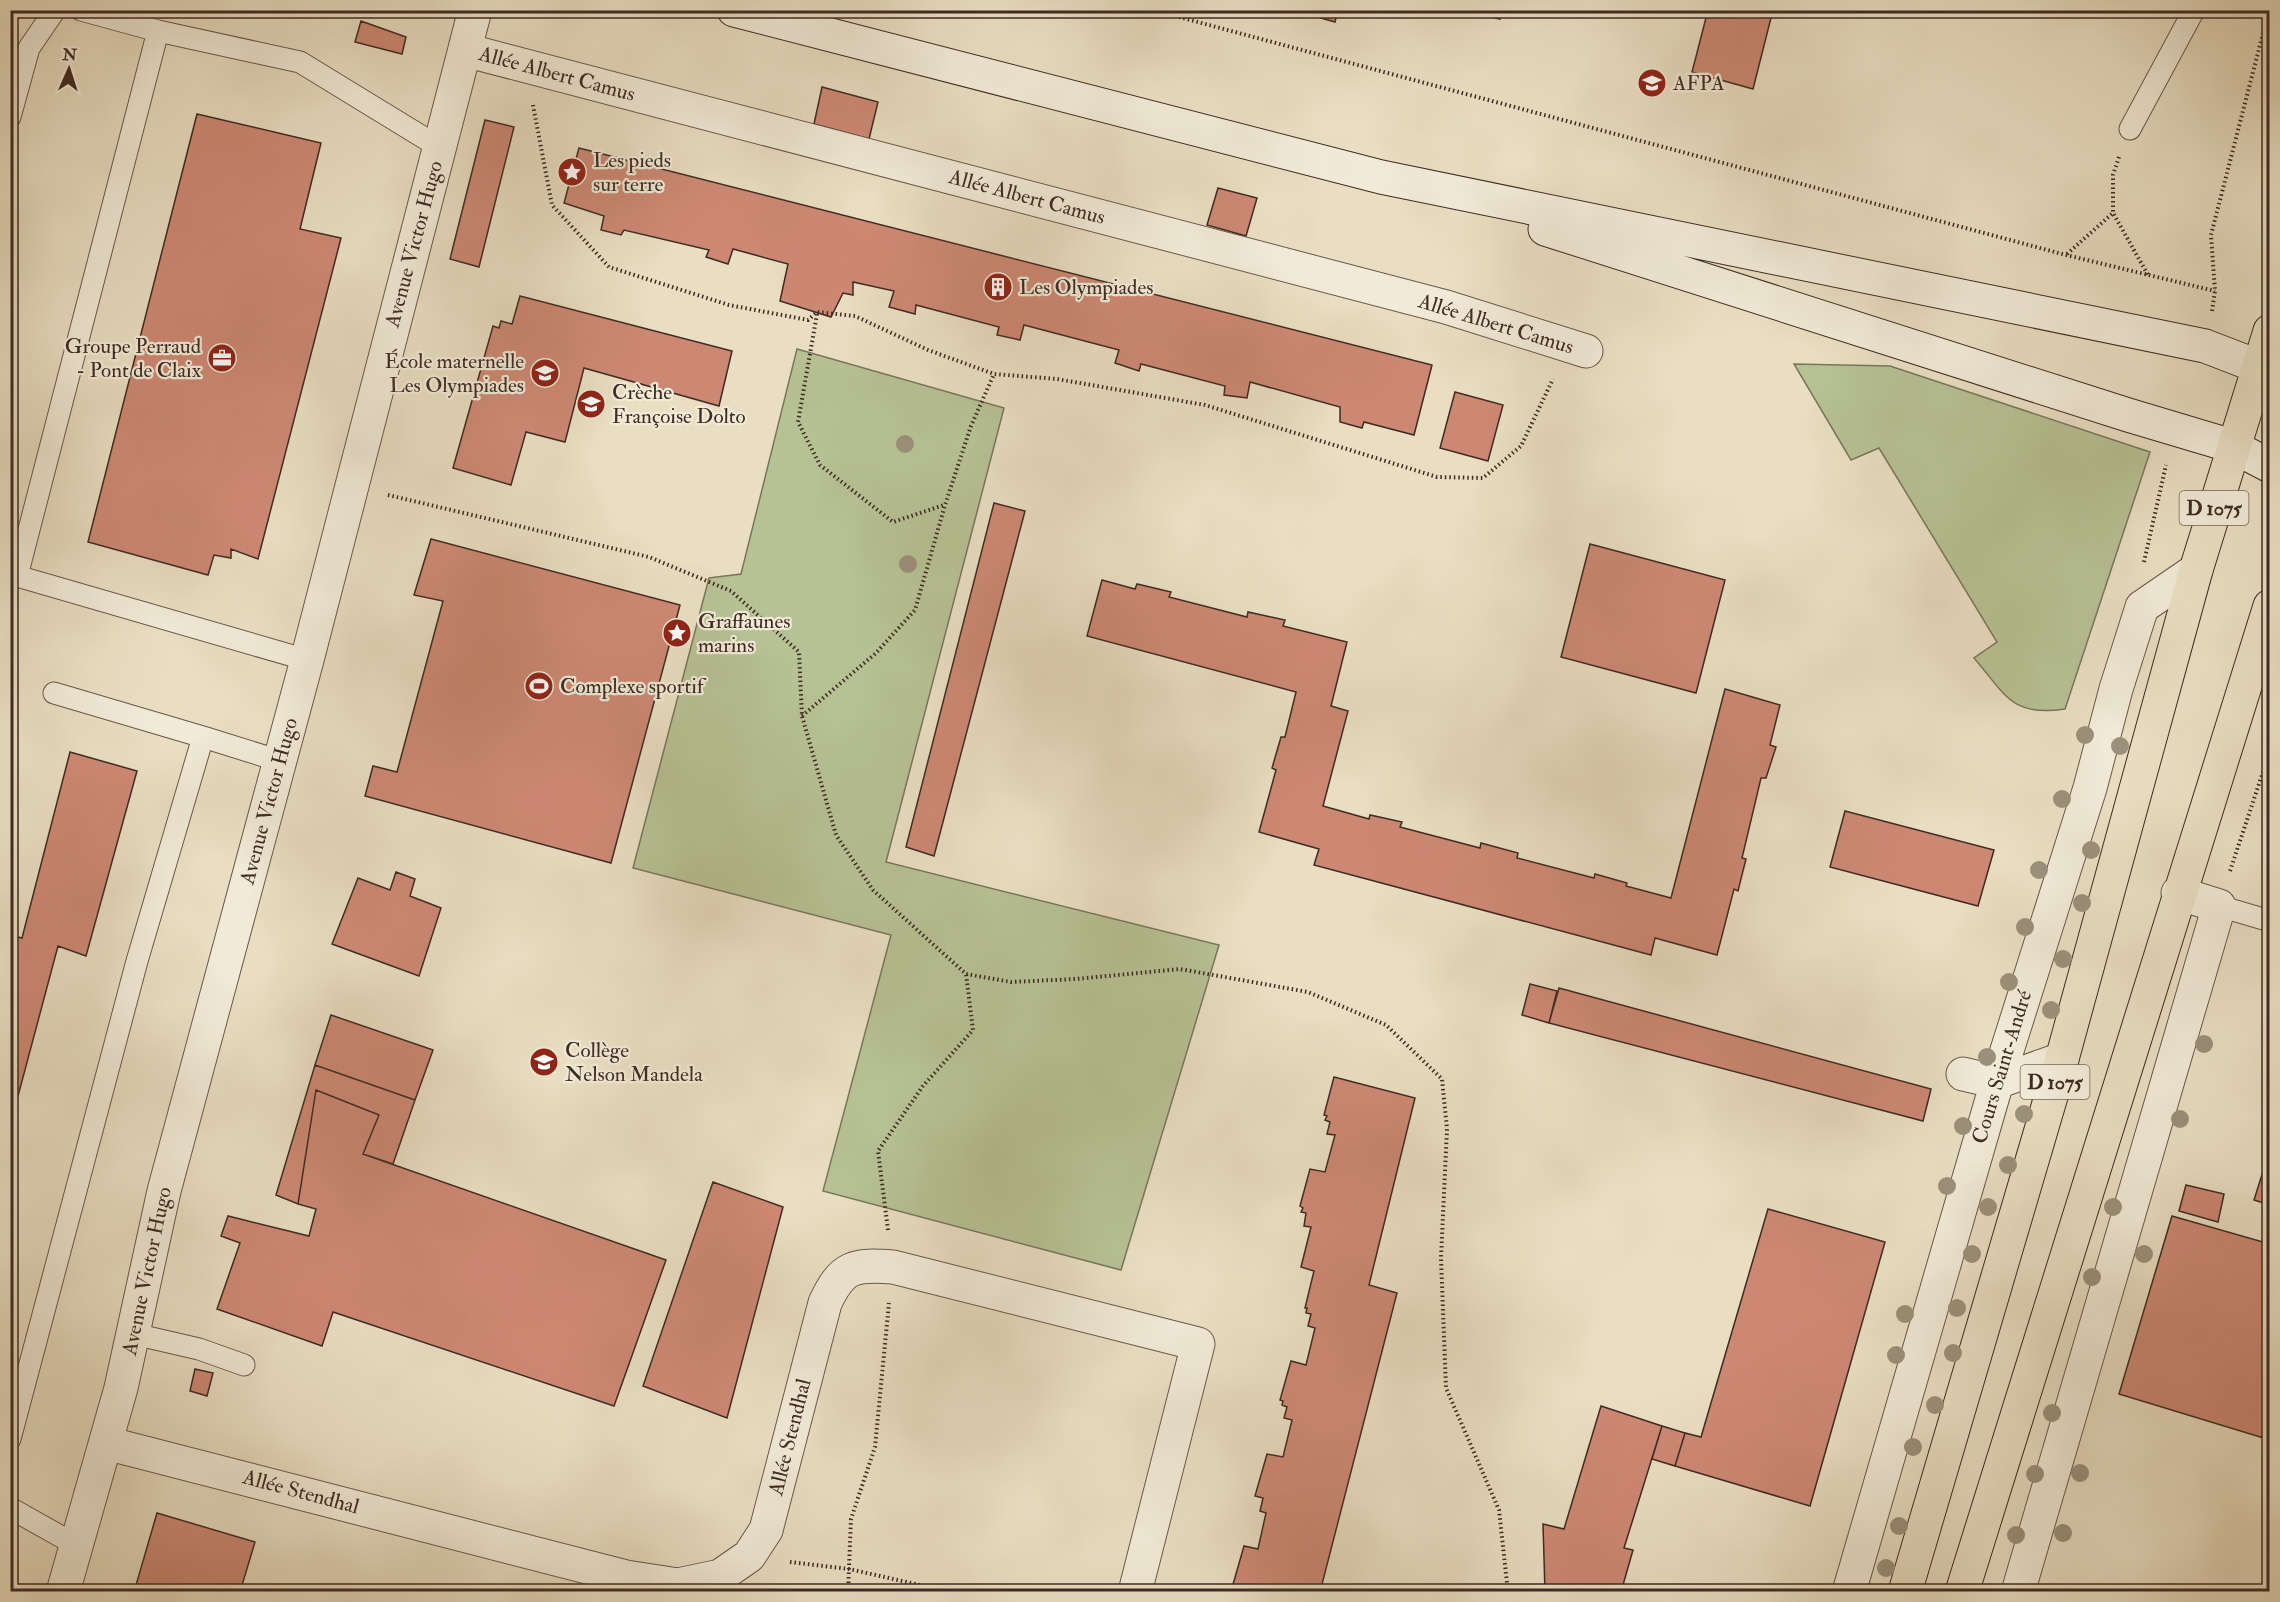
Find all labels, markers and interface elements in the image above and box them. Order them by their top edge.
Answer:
north arrow [39,39,99,99]
street label: Allée Albert Camus [475,40,638,108]
text: N [61,45,78,65]
school or university icon: AFPA [1636,67,1668,99]
place label: AFPA [1672,70,1725,97]
place label: Les pieds sur terre [593,147,671,198]
place icon: Les pieds sur terre [556,156,588,188]
street label: Avenue Victor Hugo [379,158,449,331]
street label: Allée Albert Camus [945,163,1108,231]
building icon: Les Olympiades [982,271,1014,303]
place label: Les Olympiades [1019,274,1153,301]
street label: Allée Albert Camus [1414,287,1577,360]
place label: Groupe Perraud - Pont de Claix [65,333,202,384]
office icon: Groupe Perraud - Pont de Claix [206,342,238,374]
place label: École maternelle Les Olympiades [385,348,524,399]
school or university icon: École maternelle Les Olympiades [529,357,561,389]
place label: Crèche Françoise Dolto [612,379,746,430]
school or university icon: Crèche Françoise Dolto [575,388,607,420]
road number: D 1075 [2180,491,2248,525]
place label: Graffaunes marins [698,608,790,659]
place icon: Graffaunes marins [661,617,693,649]
sports icon: Complexe sportif [523,670,555,702]
place label: Complexe sportif [560,673,707,700]
street label: Avenue Victor Hugo [234,715,304,888]
street label: Cours Saint-André [1966,987,2038,1147]
place label: Collège Nelson Mandela [565,1037,703,1088]
school or university icon: Collège Nelson Mandela [528,1046,560,1078]
road number: D 1075 [2020,1065,2090,1099]
street label: Avenue Victor Hugo [116,1184,178,1359]
street label: Allée Stendhal [762,1375,818,1499]
street label: Allée Stendhal [239,1463,363,1521]

